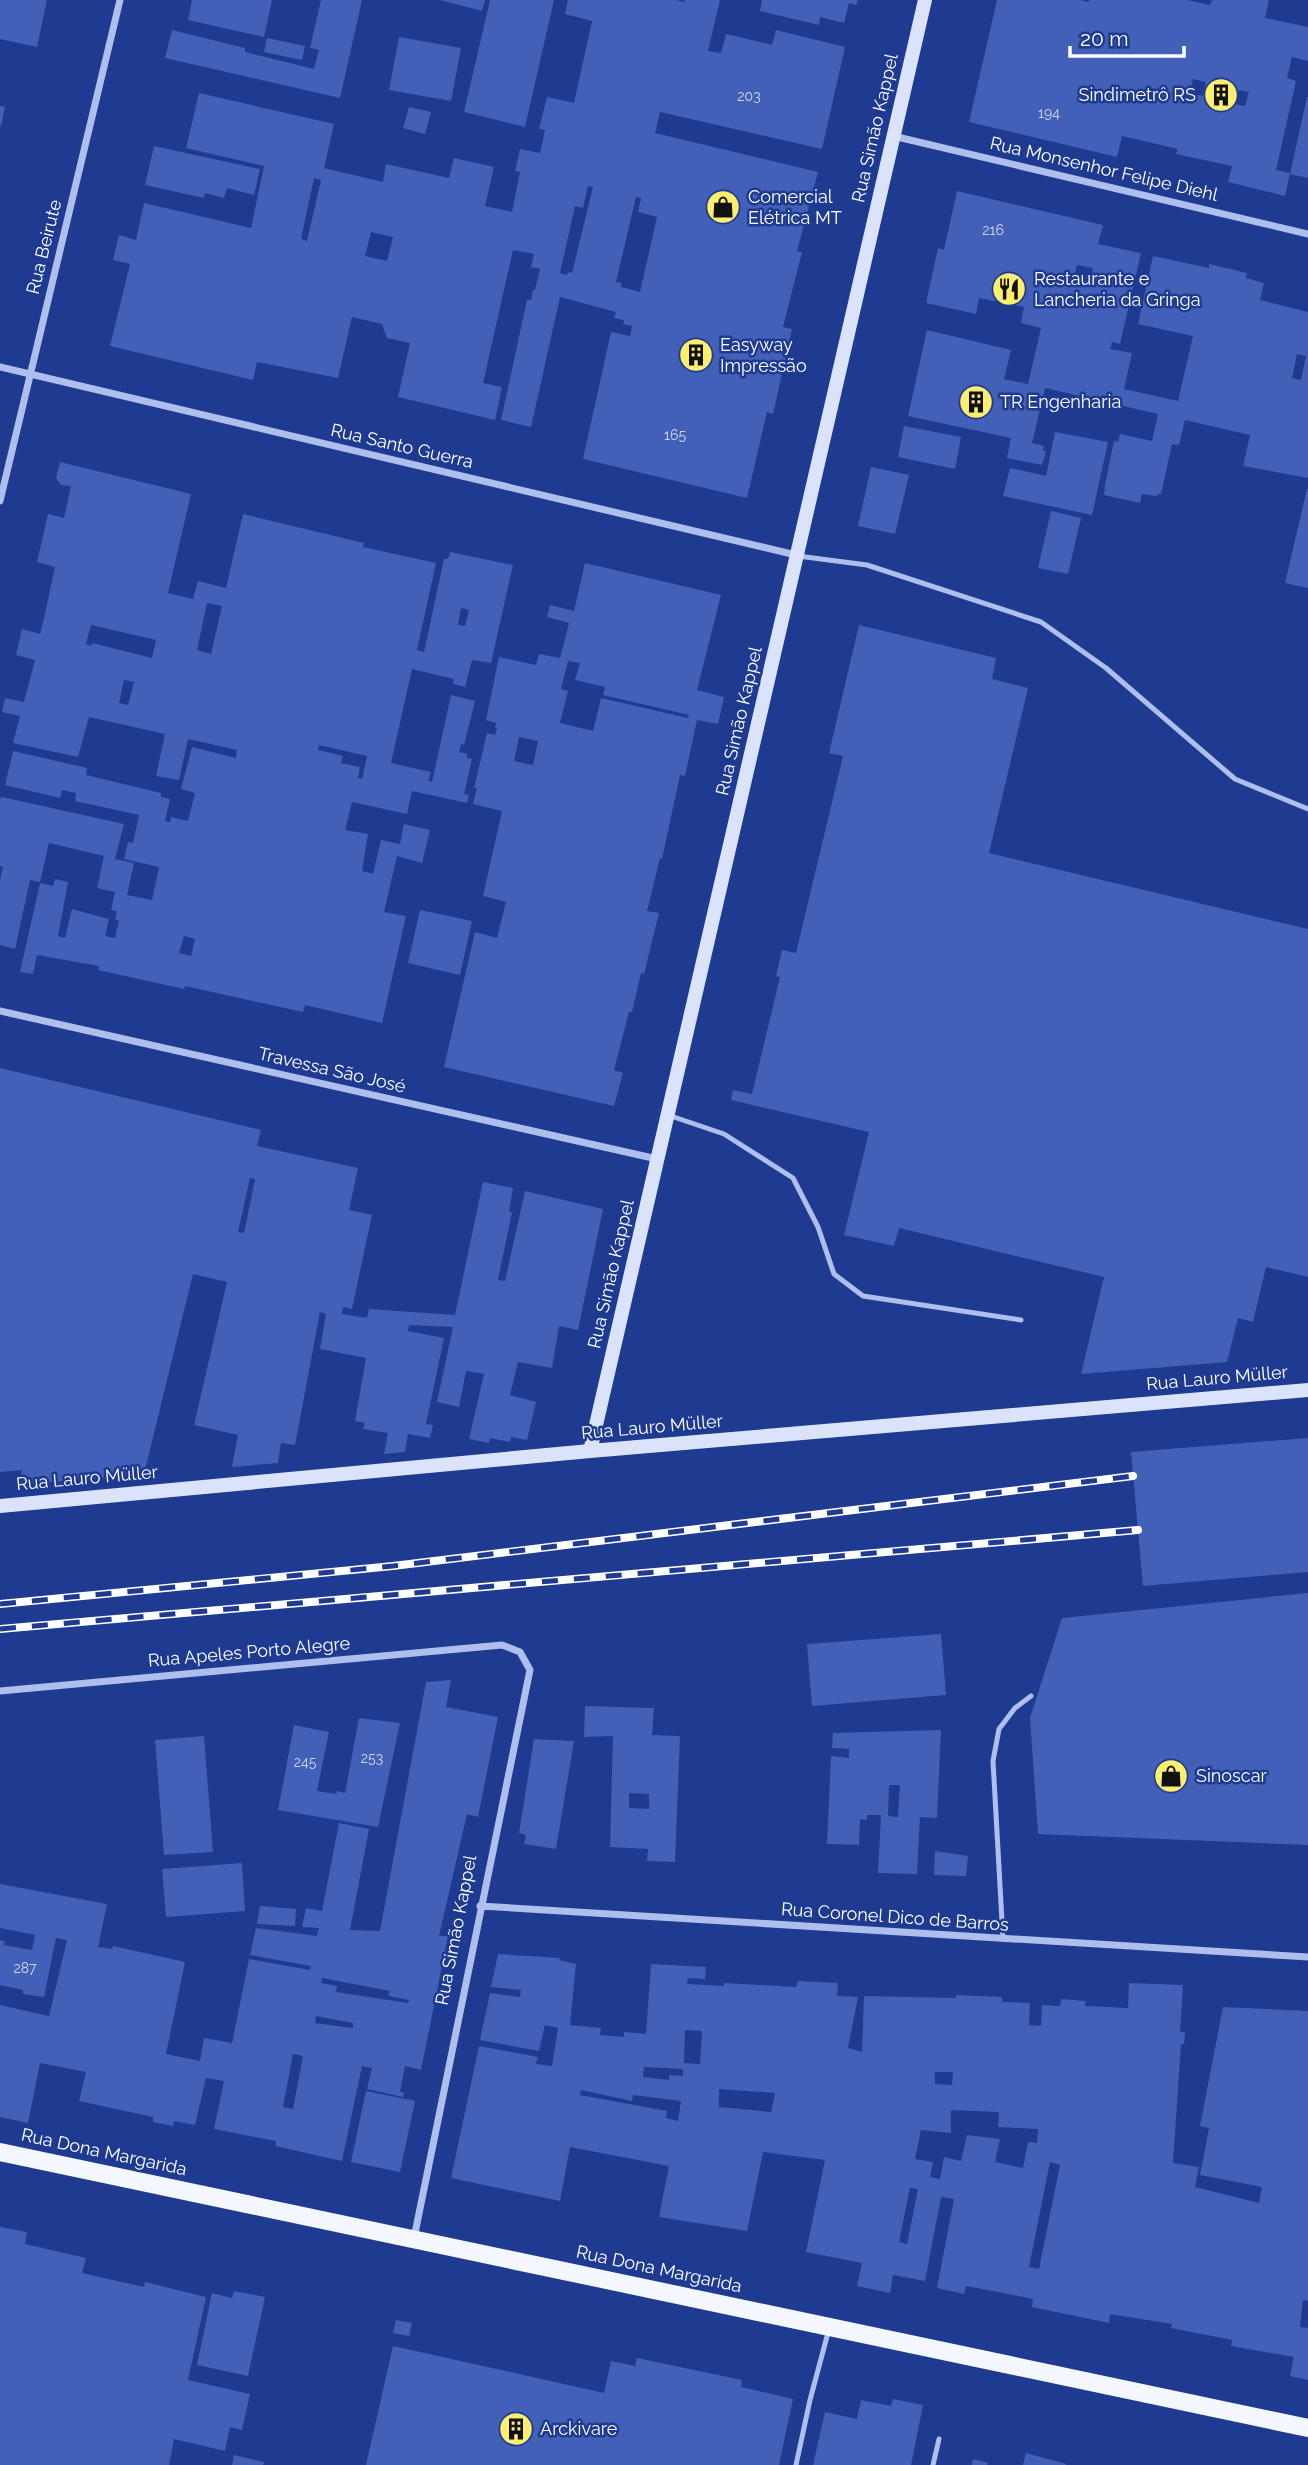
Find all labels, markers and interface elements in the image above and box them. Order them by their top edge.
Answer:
scale bar [1070,14,1184,58]
text: 20 m [1080,26,1128,51]
street label: Rua Simão Kappel [847,51,902,204]
building icon: Sindimetrô RS [1202,76,1240,114]
place label: Sindimetrô RS [1078,84,1196,105]
house number: 203 [737,88,761,104]
house number: 194 [1038,105,1060,121]
street label: Rua Monsenhor Felipe Diehl [988,132,1220,205]
place label: Comercial Elétrica MT [748,186,842,228]
shop icon: Comercial Elétrica MT [704,188,742,226]
street label: Rua Beirute [22,197,65,296]
house number: 216 [982,222,1004,238]
place label: Restaurante e Lancheria da Gringa [1034,268,1201,310]
restaurant icon: Restaurante e Lancheria da Gringa [990,270,1028,308]
place label: Easyway Impressão [720,334,807,376]
building icon: Easyway Impressão [677,336,715,374]
building icon: TR Engenharia [957,383,995,421]
place label: TR Engenharia [1000,391,1121,412]
street label: Rua Santo Guerra [329,419,475,472]
house number: 165 [664,427,686,443]
street label: Rua Simão Kappel [711,644,766,797]
street label: Travessa São José [256,1042,408,1097]
street label: Rua Simão Kappel [583,1197,638,1350]
street label: Rua Lauro Müller [1145,1361,1289,1394]
street label: Rua Lauro Müller [580,1410,724,1443]
street label: Rua Lauro Müller [15,1461,159,1494]
street label: Rua Apeles Porto Alegre [147,1632,351,1671]
house number: 253 [361,1750,383,1766]
house number: 245 [294,1754,317,1770]
shop icon: Sinoscar [1152,1757,1190,1795]
place label: Sinoscar [1196,1765,1267,1786]
street label: Rua Simão Kappel [431,1853,480,2007]
street label: Rua Coronel Dico de Barros [780,1898,1010,1935]
house number: 287 [13,1960,37,1976]
street label: Rua Dona Margarida [19,2124,189,2179]
street label: Rua Dona Margarida [574,2241,744,2296]
building icon: Arckivare [497,2410,535,2448]
place label: Arckivare [540,2418,618,2439]

